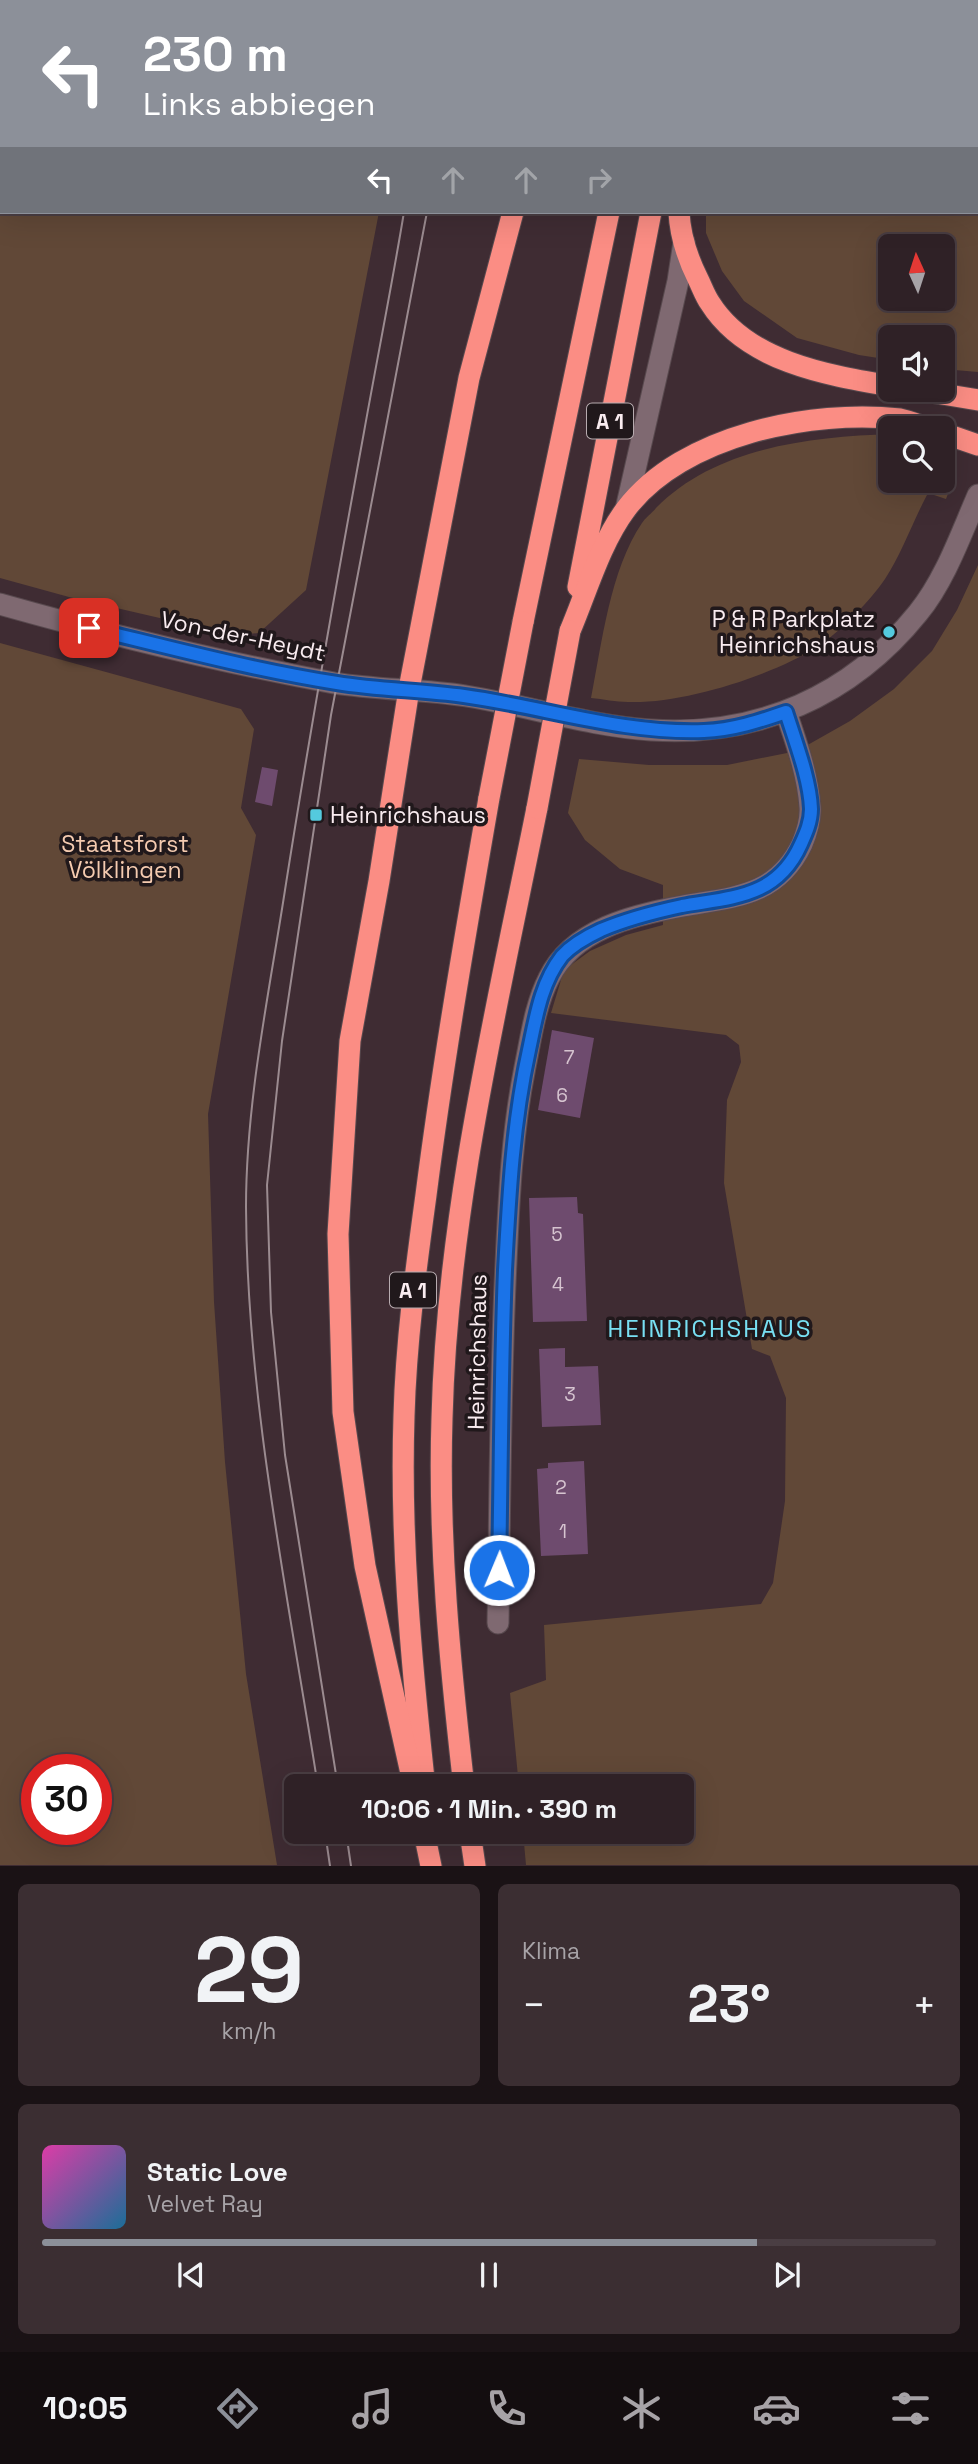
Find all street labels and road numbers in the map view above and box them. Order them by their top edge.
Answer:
road number: A 1 [587,404,633,438]
street label: Von-der-Heydt [158,604,328,668]
road number: A 1 [390,1272,436,1308]
street label: Heinrichshaus [461,1274,493,1430]

